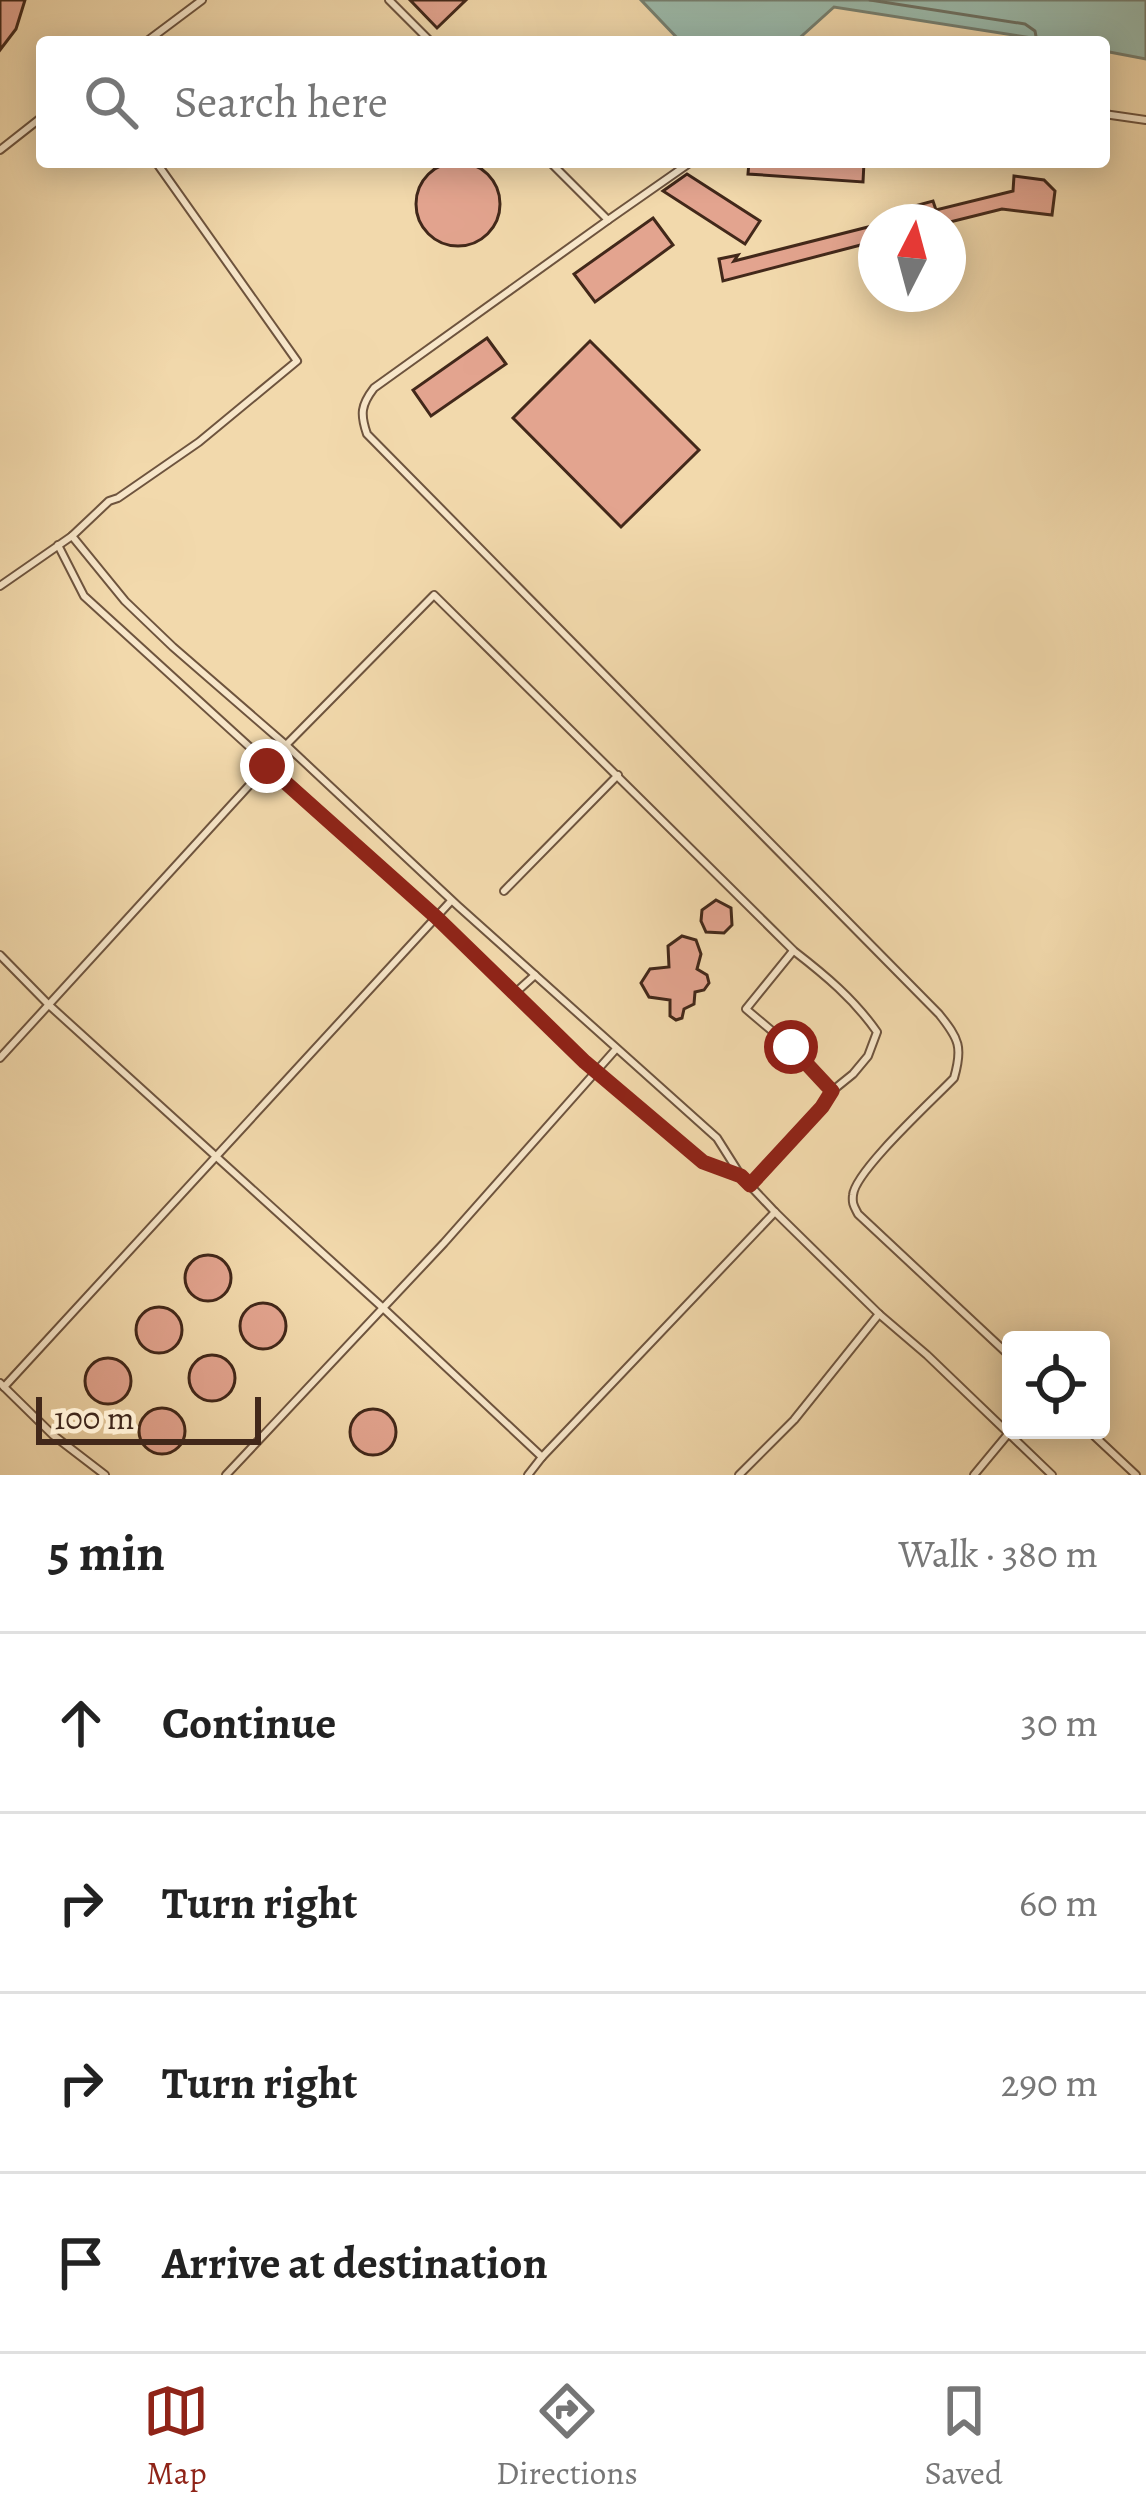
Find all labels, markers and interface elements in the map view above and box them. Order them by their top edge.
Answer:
search box [36,36,1110,168]
icon: search [78,69,144,135]
text: Search here [174,71,388,133]
north arrow [858,204,966,312]
route end [240,739,294,793]
route start [764,1020,818,1074]
map controls [1002,1331,1110,1439]
button: locate [1002,1331,1110,1439]
scale bar [36,1391,261,1444]
text: 100 m [54,1395,134,1440]
text: 5 min [48,1518,165,1588]
text: Walk · 380 m [898,1527,1098,1580]
icon: ahead [48,1690,114,1756]
text: Continue [162,1692,336,1754]
text: 30 m [1021,1696,1098,1749]
icon: right [48,1870,114,1936]
text: Turn right [162,1872,357,1934]
text: 60 m [1019,1876,1098,1929]
icon: right [48,2050,114,2116]
text: Turn right [162,2052,357,2114]
text: 290 m [1001,2056,1098,2109]
icon: arrive [48,2230,114,2296]
text: Arrive at destination [162,2232,548,2294]
tab: Map [143,2378,209,2495]
tab: Directions [496,2378,638,2495]
tab: Saved [924,2378,1003,2495]

